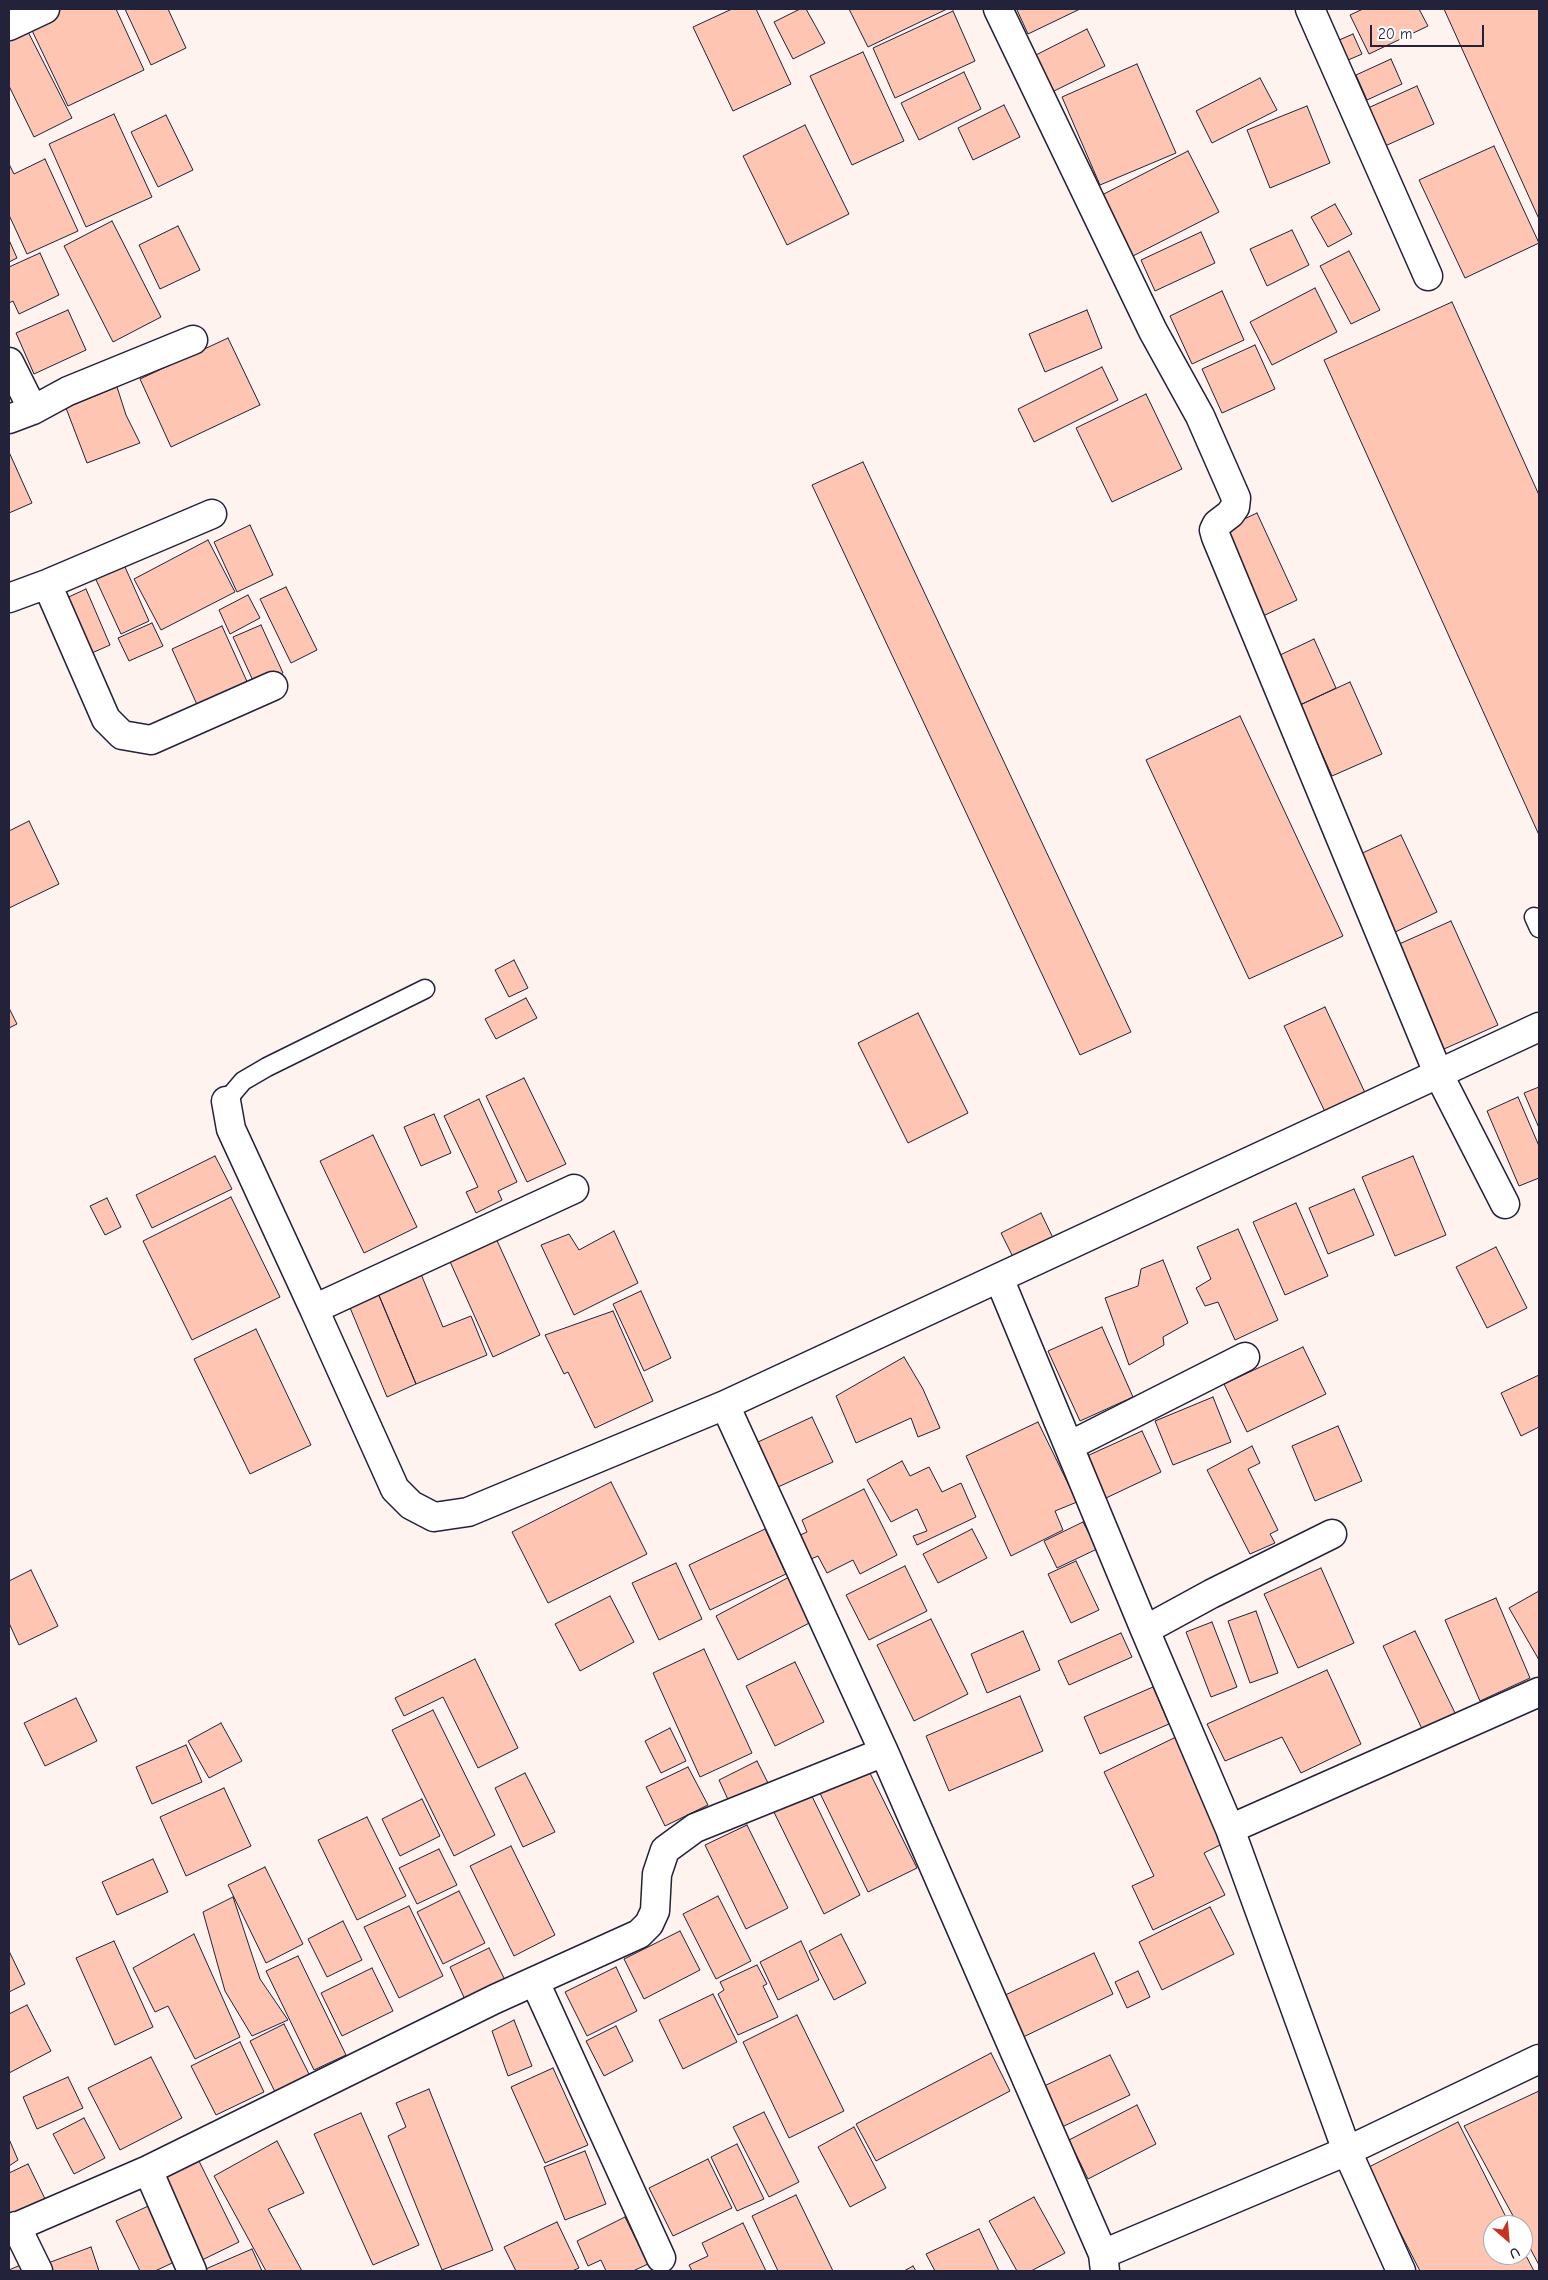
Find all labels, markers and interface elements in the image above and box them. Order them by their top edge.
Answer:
scale bar [1373,15,1487,47]
text: 20 m [1378,25,1412,43]
north arrow [1483,2215,1533,2265]
text: U [1507,2243,1523,2263]

